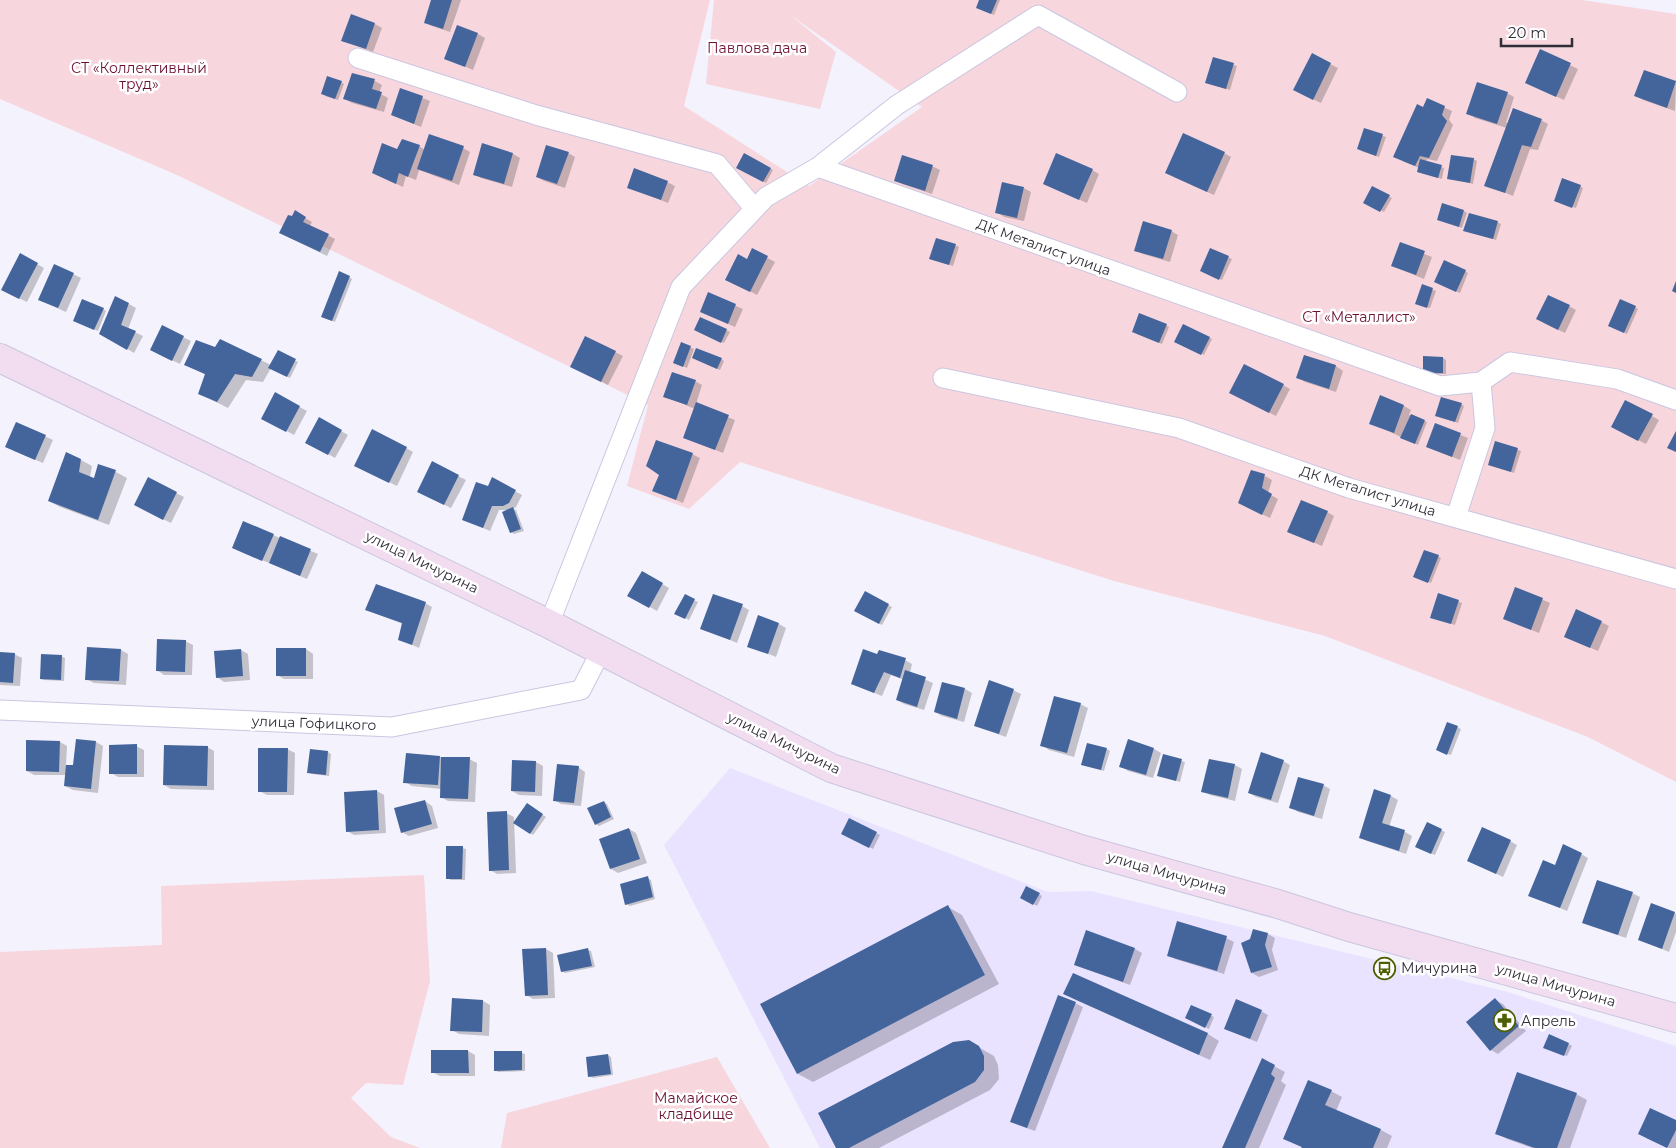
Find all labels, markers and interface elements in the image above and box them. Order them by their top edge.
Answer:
scale bar [1501,15,1572,47]
text: 20 m [1508,23,1546,42]
park label: Павлова дача [707,39,807,57]
park label: СТ «Коллективный труд» [71,59,207,93]
street label: ДК Металист улица [974,214,1114,280]
park label: СТ «Металлист» [1302,308,1416,326]
street label: ДК Металист улица [1298,462,1438,520]
street label: улица Мичурина [362,526,481,597]
street label: улица Мичурина [724,707,843,778]
street label: улица Гофицкого [250,712,377,734]
street label: улица Мичурина [1104,847,1229,899]
bus stop icon: Мичурина [1373,956,1397,980]
place label: Мичурина [1401,959,1477,977]
street label: улица Мичурина [1493,959,1618,1011]
pharmacy icon: Апрель [1493,1009,1517,1033]
place label: Апрель [1521,1012,1576,1030]
park label: Мамайское кладбище [654,1089,738,1123]

